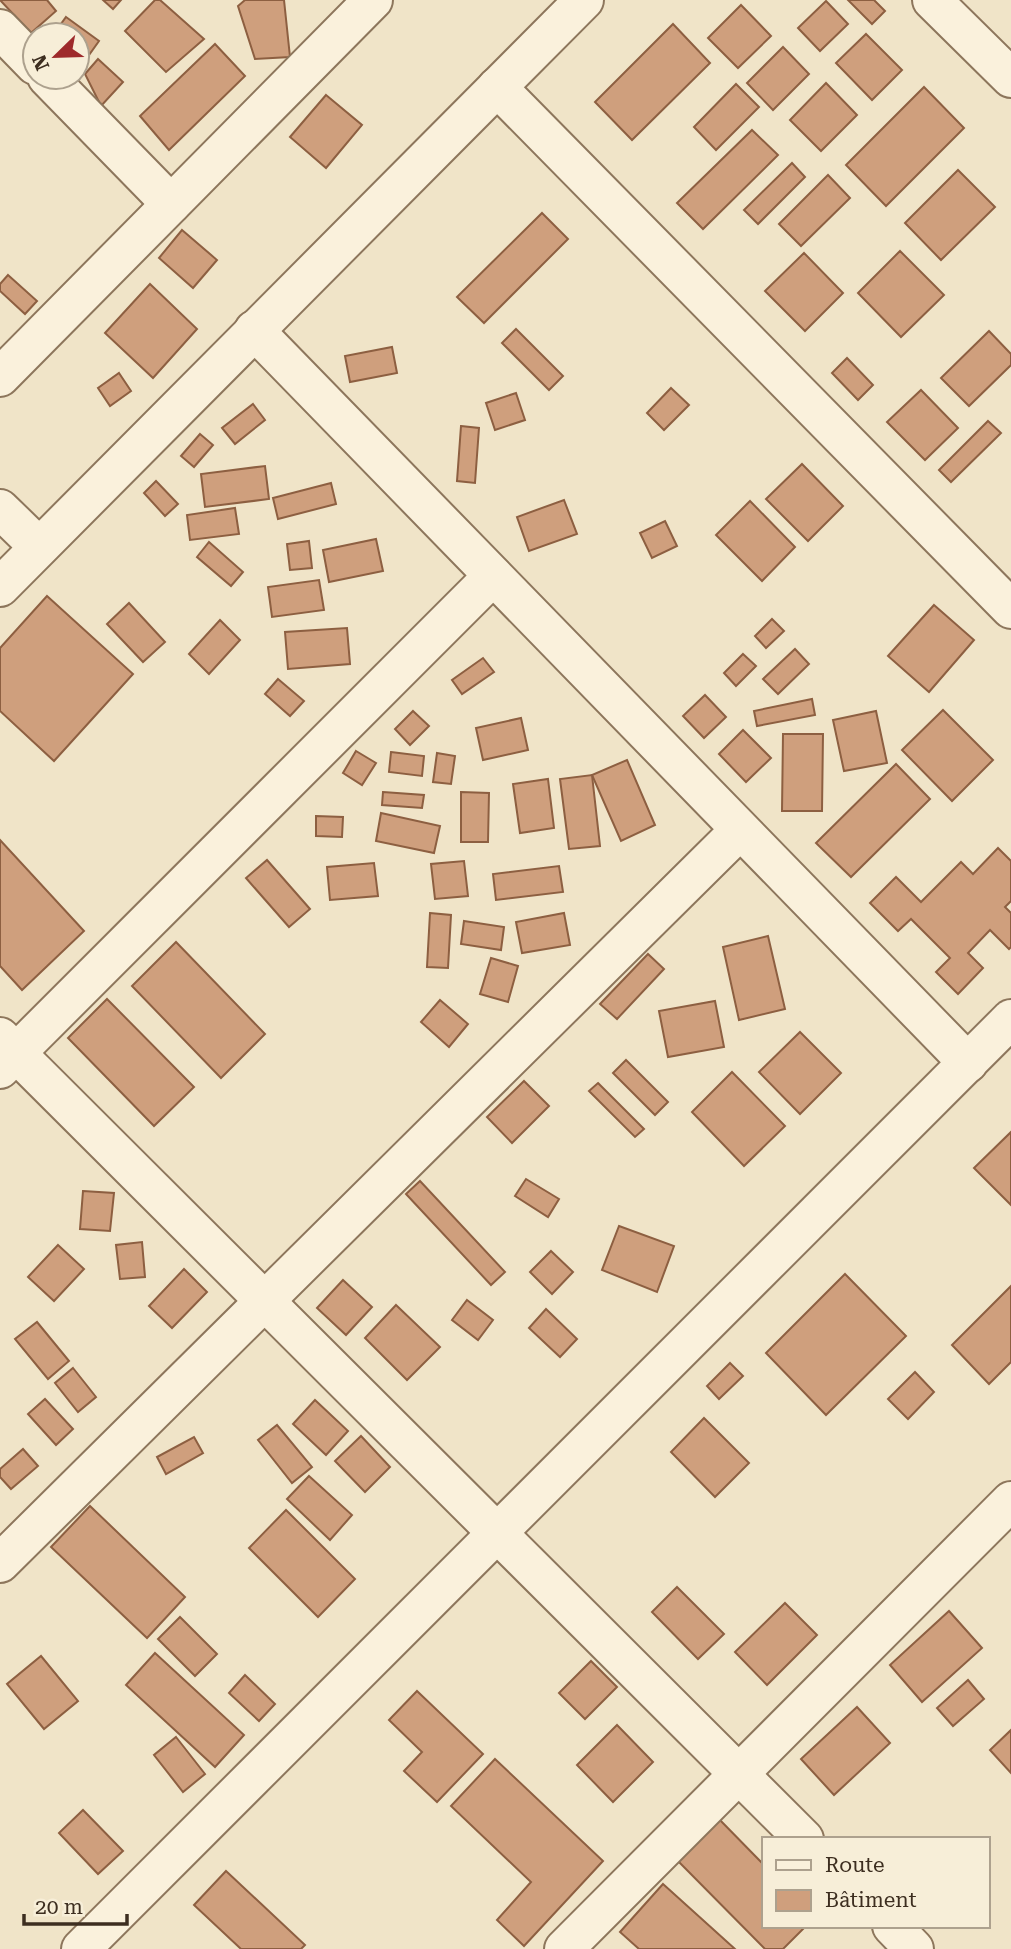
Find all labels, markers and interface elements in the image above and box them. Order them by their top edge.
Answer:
north arrow [21,21,91,91]
text: N [27,51,54,74]
legend [762,1837,990,1928]
text: Route [825,1853,884,1877]
scale bar [24,1882,128,1926]
text: Bâtiment [825,1888,917,1912]
text: 20 m [35,1895,83,1919]

